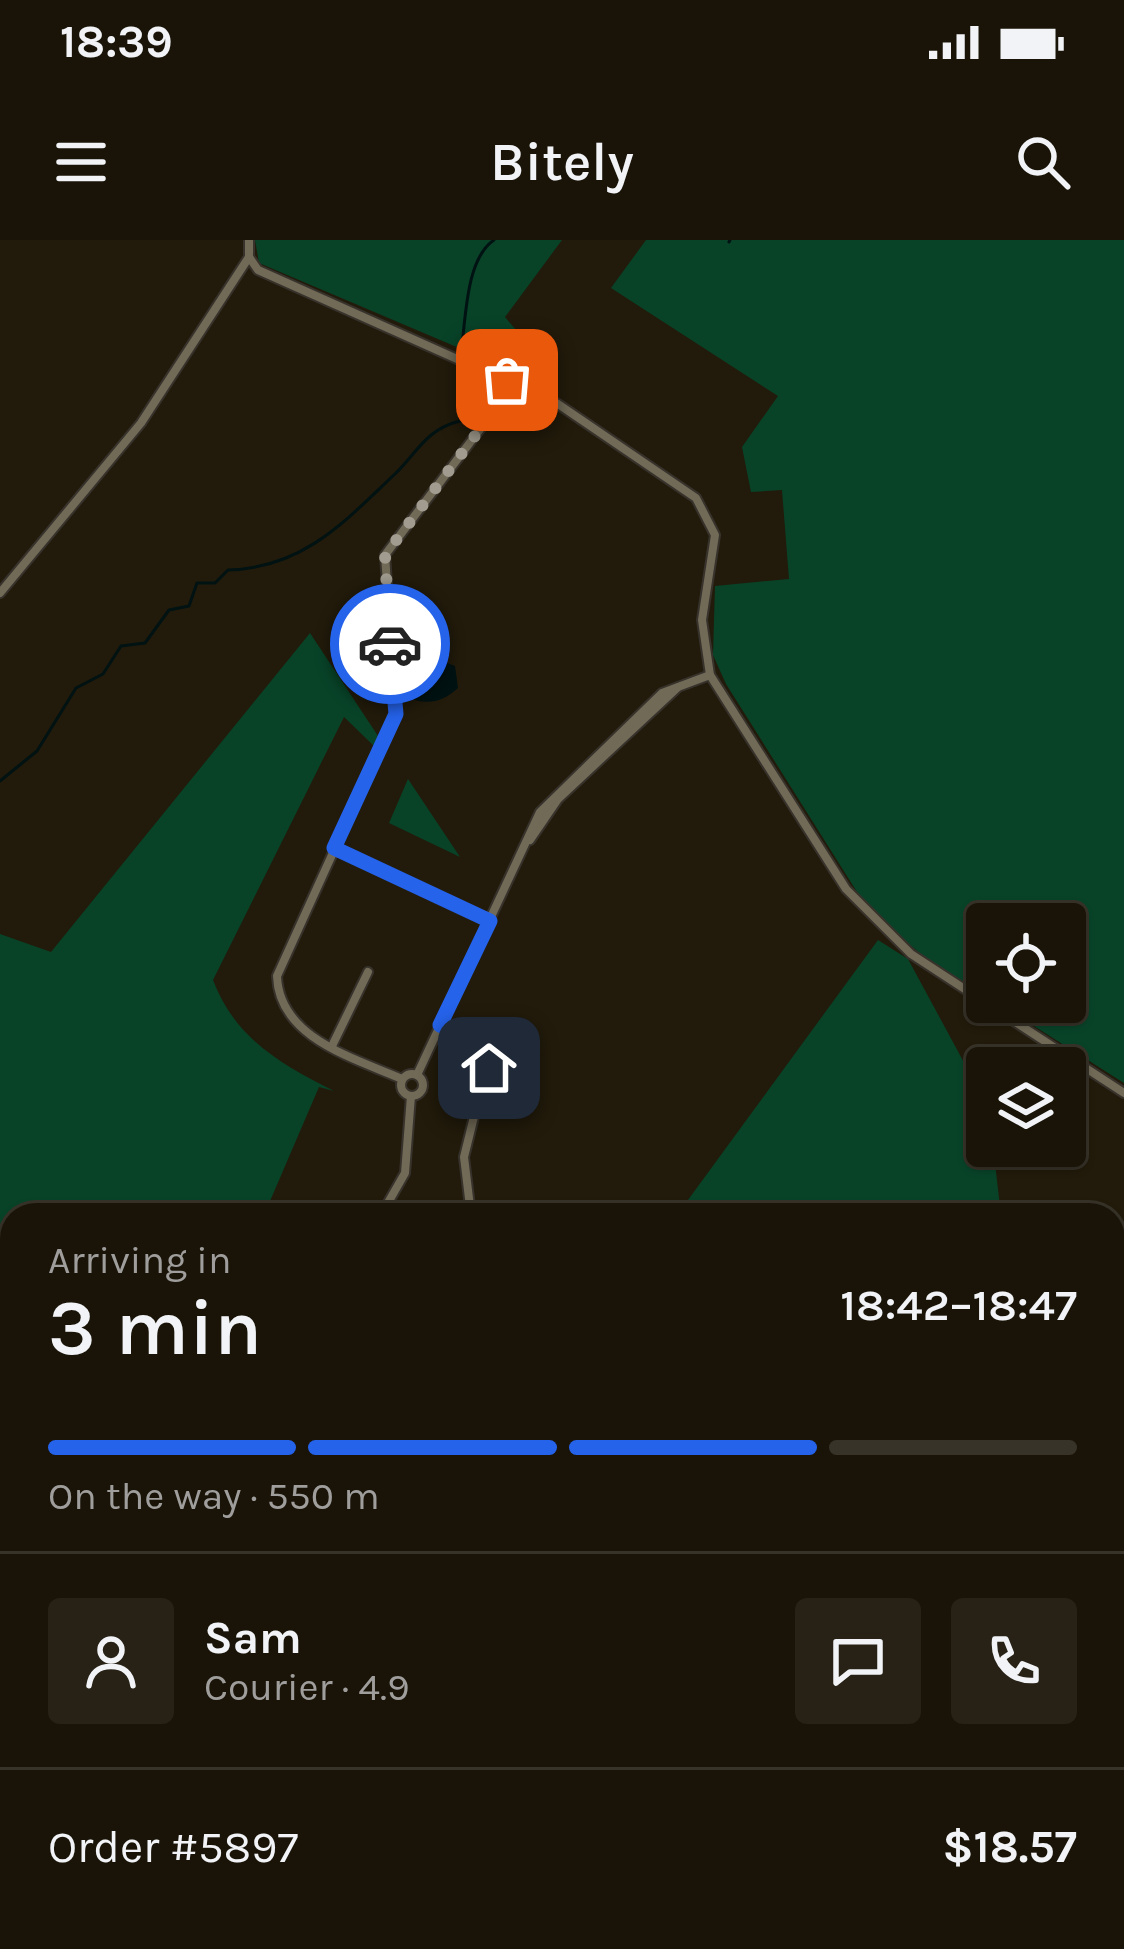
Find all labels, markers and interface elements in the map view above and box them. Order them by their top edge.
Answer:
text: 18:39 [60,16,173,68]
icon: menu [48,129,114,195]
icon: search [1010,129,1076,195]
text: Bitely [490,130,634,194]
pin [456,329,558,431]
icon: bag [474,347,540,413]
courier [330,584,450,704]
icon: car [357,611,423,677]
map controls [966,903,1086,1167]
button: locate [966,903,1086,1023]
pin [438,1017,540,1119]
icon: home [456,1035,522,1101]
button: layers [966,1047,1086,1167]
text: Arriving in [48,1237,231,1283]
text: 18:42–18:47 [840,1279,1077,1331]
text: 3 min [48,1282,262,1374]
text: On the way · 550 m [48,1473,380,1519]
button: person [48,1598,174,1724]
button: chat [795,1598,921,1724]
button: phone [951,1598,1077,1724]
text: Sam [204,1612,302,1664]
text: Courier · 4.9 [204,1664,410,1710]
text: Order #5897 [48,1821,298,1873]
text: $18.57 [943,1821,1077,1873]

